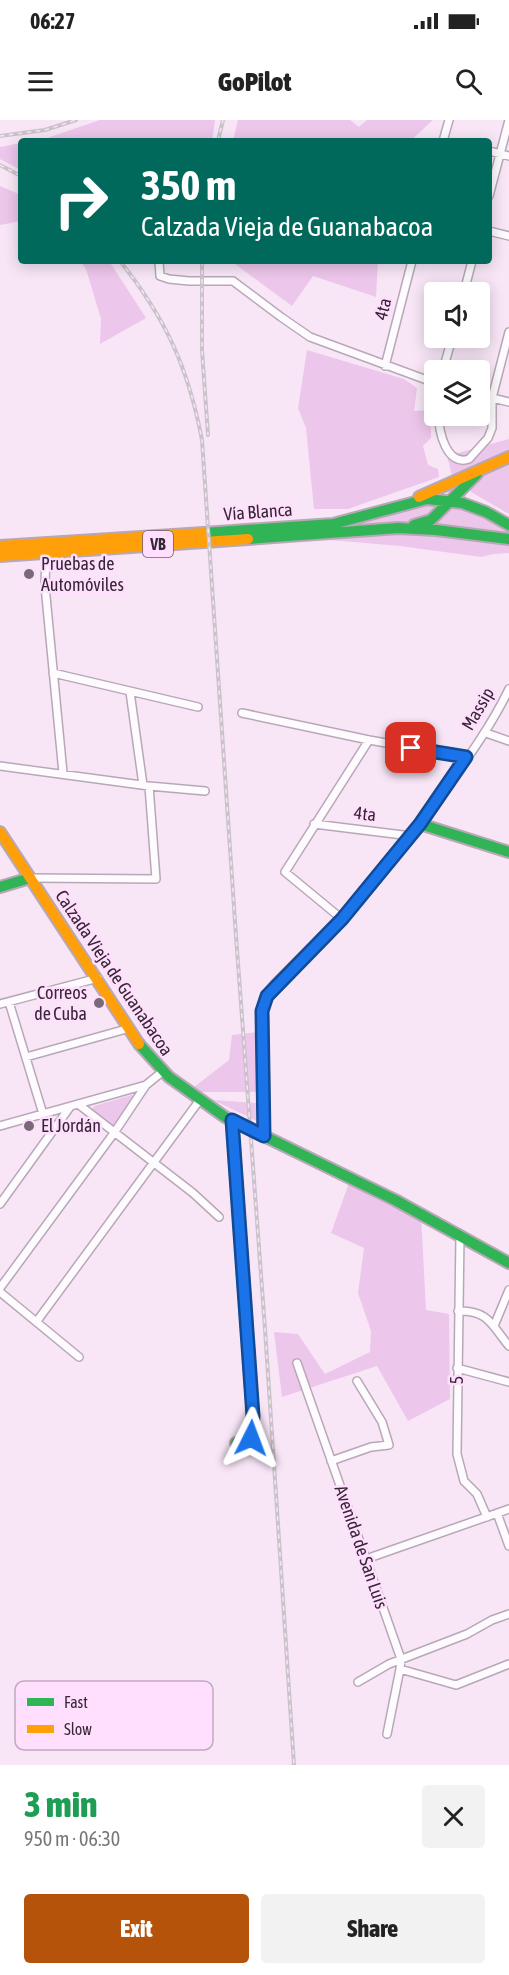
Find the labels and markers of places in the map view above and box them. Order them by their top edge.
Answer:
place label: Pruebas de Automóviles [41,553,124,595]
marker: Pruebas de Automóviles [22,567,36,581]
pin [385,722,436,773]
place label: Correos de Cuba [34,982,87,1024]
marker: Correos de Cuba [92,996,106,1010]
place label: El Jordán [41,1115,101,1136]
marker: El Jordán [22,1119,36,1133]

